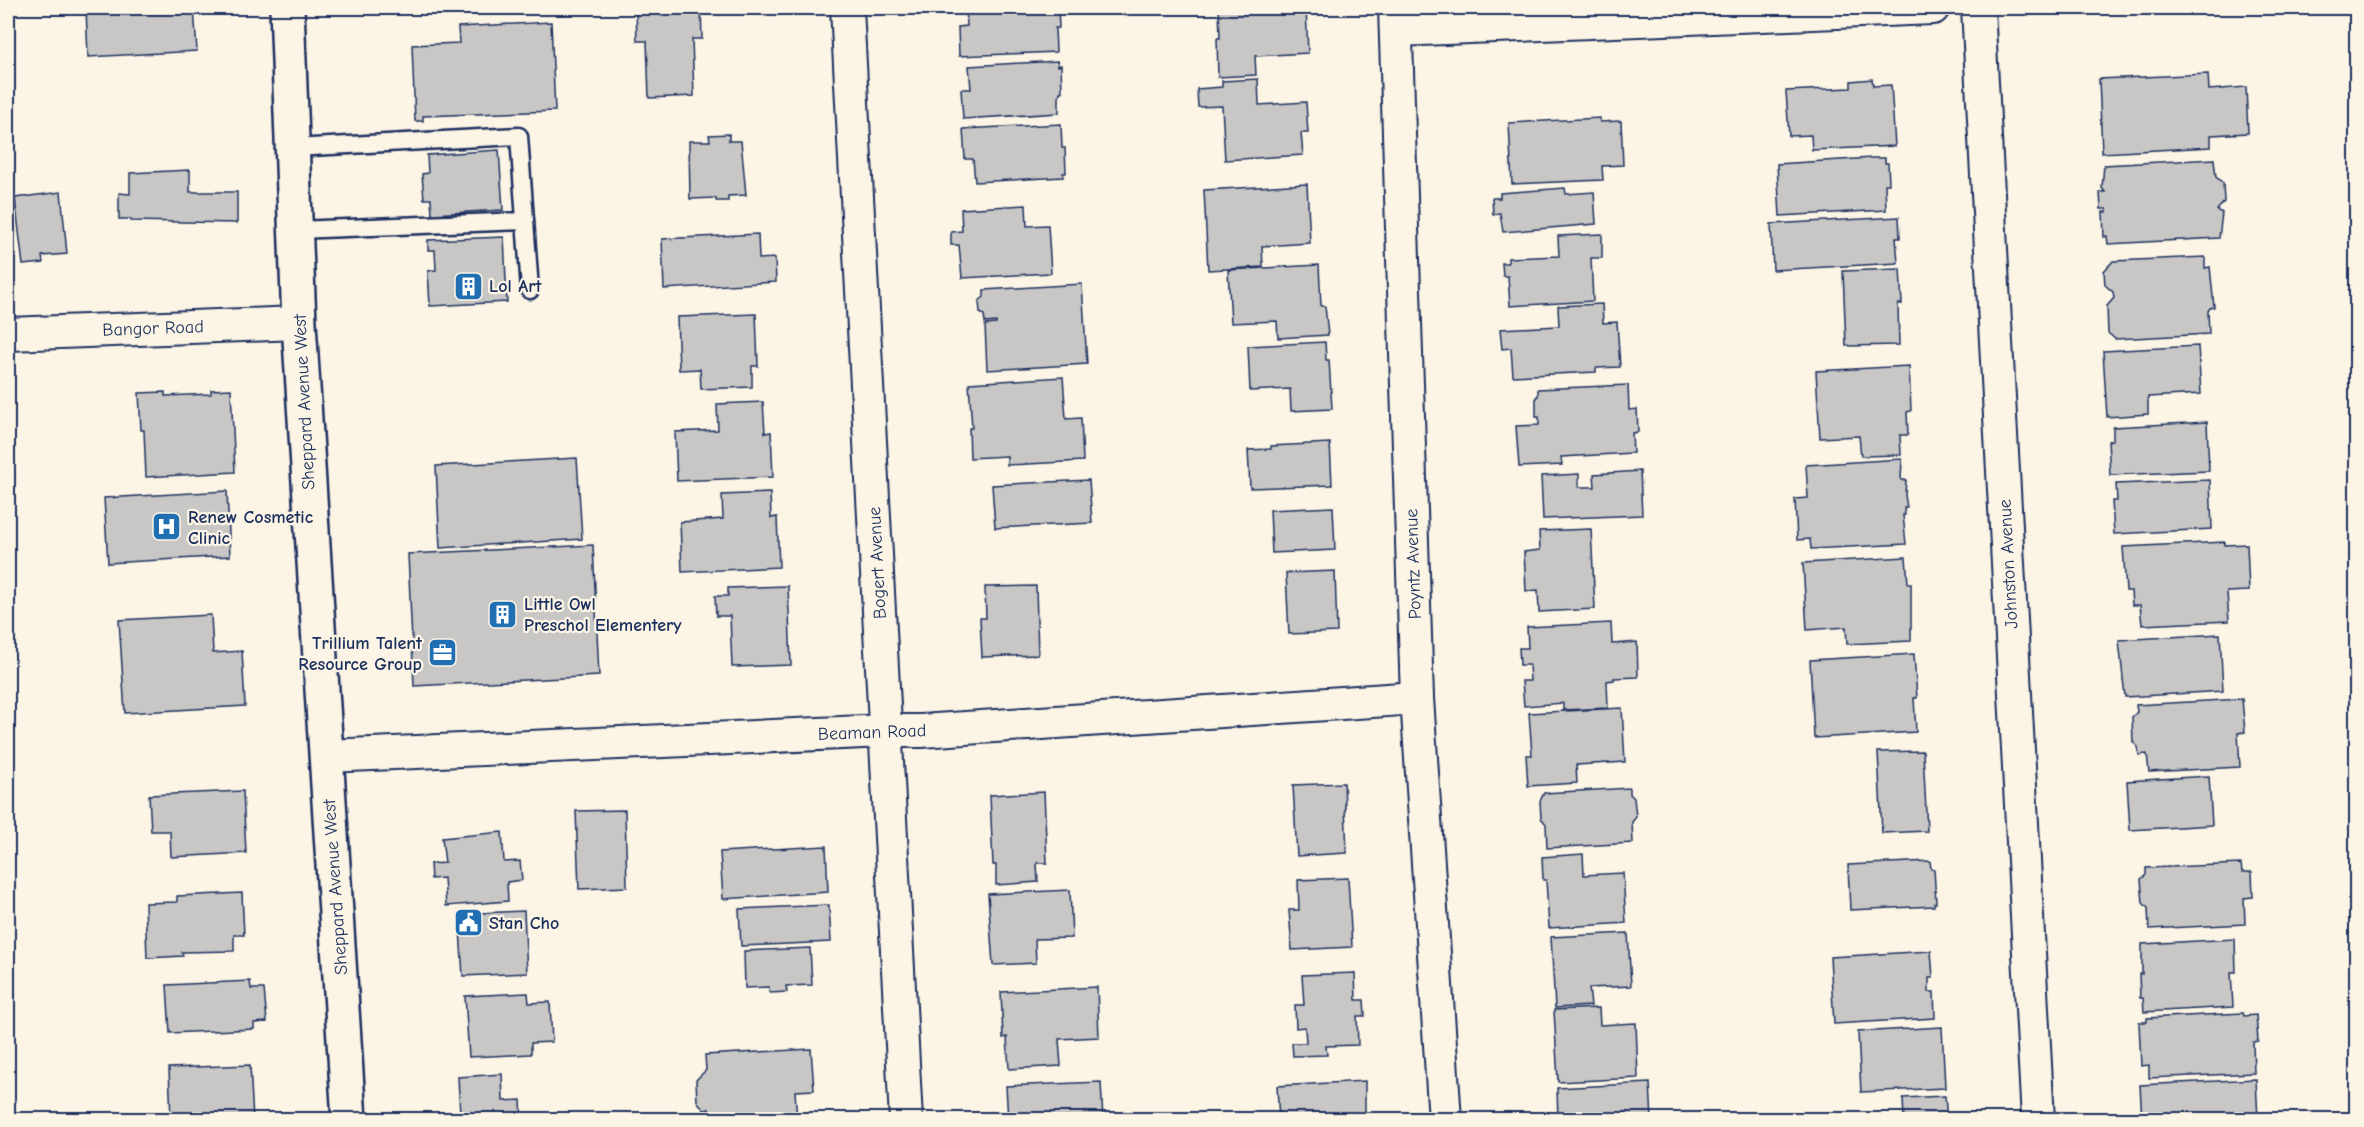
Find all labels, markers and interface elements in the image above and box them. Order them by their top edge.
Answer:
building icon: Lol Art [452,270,484,302]
place label: Lol Art [489,276,542,297]
street label: Sheppard Avenue West [289,313,320,490]
street label: Bangor Road [102,316,204,341]
street label: Johnston Avenue [1995,499,2022,629]
street label: Bogert Avenue [864,506,891,620]
place label: Renew Cosmetic Clinic [188,507,314,549]
street label: Poyntz Avenue [1401,508,1426,620]
hospital icon: Renew Cosmetic Clinic [151,511,183,543]
place label: Little Owl Preschol Elementery [524,594,682,636]
building icon: Little Owl Preschol Elementery [487,598,519,630]
place label: Trillium Talent Resource Group [298,633,423,675]
office icon: Trillium Talent Resource Group [427,637,459,669]
street label: Beaman Road [817,720,927,745]
street label: Sheppard Avenue West [319,798,352,975]
public building icon: Stan Cho [452,907,484,939]
place label: Stan Cho [489,913,559,934]

